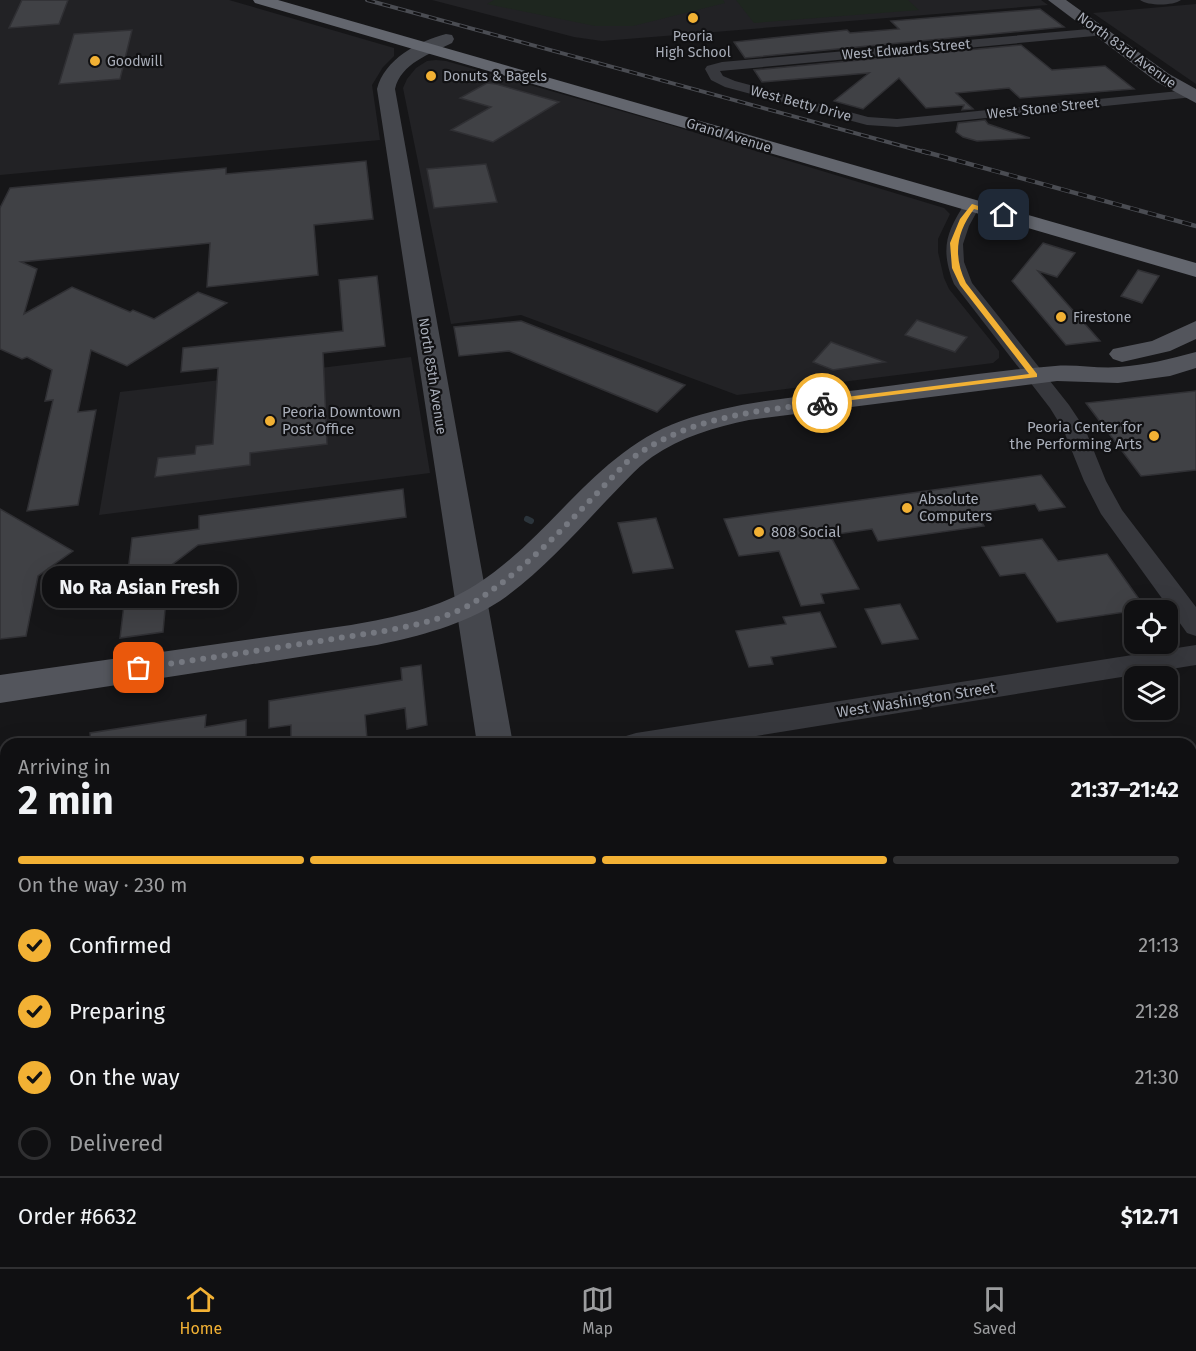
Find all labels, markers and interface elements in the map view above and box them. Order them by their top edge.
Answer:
street label: North 83rd Avenue [1074,9,1180,92]
marker: Peoria High School [686,11,700,25]
place label: Peoria High School [655,28,731,61]
street label: West Edwards Street [841,35,972,64]
place label: Goodwill [107,53,163,70]
marker: Goodwill [88,54,102,68]
place label: Donuts & Bagels [443,68,548,85]
marker: Donuts & Bagels [424,69,438,83]
street label: West Betty Drive [748,82,853,125]
street label: West Stone Street [986,94,1101,123]
street label: Grand Avenue [684,114,773,156]
pin [978,189,1029,240]
icon: home [987,198,1020,231]
place label: Firestone [1073,309,1131,326]
marker: Firestone [1054,310,1068,324]
street label: North 85th Avenue [415,316,450,436]
courier [792,373,852,433]
icon: bike [806,387,839,420]
place label: Peoria Downtown Post Office [282,403,401,438]
marker: Peoria Downtown Post Office [263,414,277,428]
place label: Peoria Center for the Performing Arts [1010,418,1142,453]
marker: Peoria Center for the Performing Arts [1147,429,1161,443]
place label: Absolute Computers [919,490,992,525]
marker: Absolute Computers [900,501,914,515]
place label: 808 Social [771,523,841,541]
marker: 808 Social [752,525,766,539]
callout: No Ra Asian Fresh [42,566,237,608]
text: No Ra Asian Fresh [59,575,220,599]
map controls [1124,600,1178,720]
button: locate [1124,600,1178,654]
pin [113,642,164,693]
icon: bag [122,651,155,684]
button: layers [1124,666,1178,720]
street label: West Washington Street [835,678,997,721]
text: Arriving in [18,755,111,779]
text: 21:37–21:42 [1071,776,1179,803]
text: 2 min [18,778,114,824]
text: On the way · 230 m [18,873,187,897]
icon: check [18,929,51,962]
text: Confirmed [69,932,172,959]
text: 21:13 [1138,933,1179,957]
icon: check [18,995,51,1028]
text: Preparing [69,998,165,1025]
text: 21:28 [1135,999,1179,1023]
icon: check [18,1061,51,1094]
text: On the way [69,1064,180,1091]
text: 21:30 [1135,1065,1179,1089]
text: Delivered [69,1130,164,1157]
text: Order #6632 [18,1203,137,1230]
text: $12.71 [1121,1203,1179,1230]
tab: Home [180,1283,222,1338]
tab: Map [581,1283,614,1338]
tab: Saved [973,1283,1016,1338]

